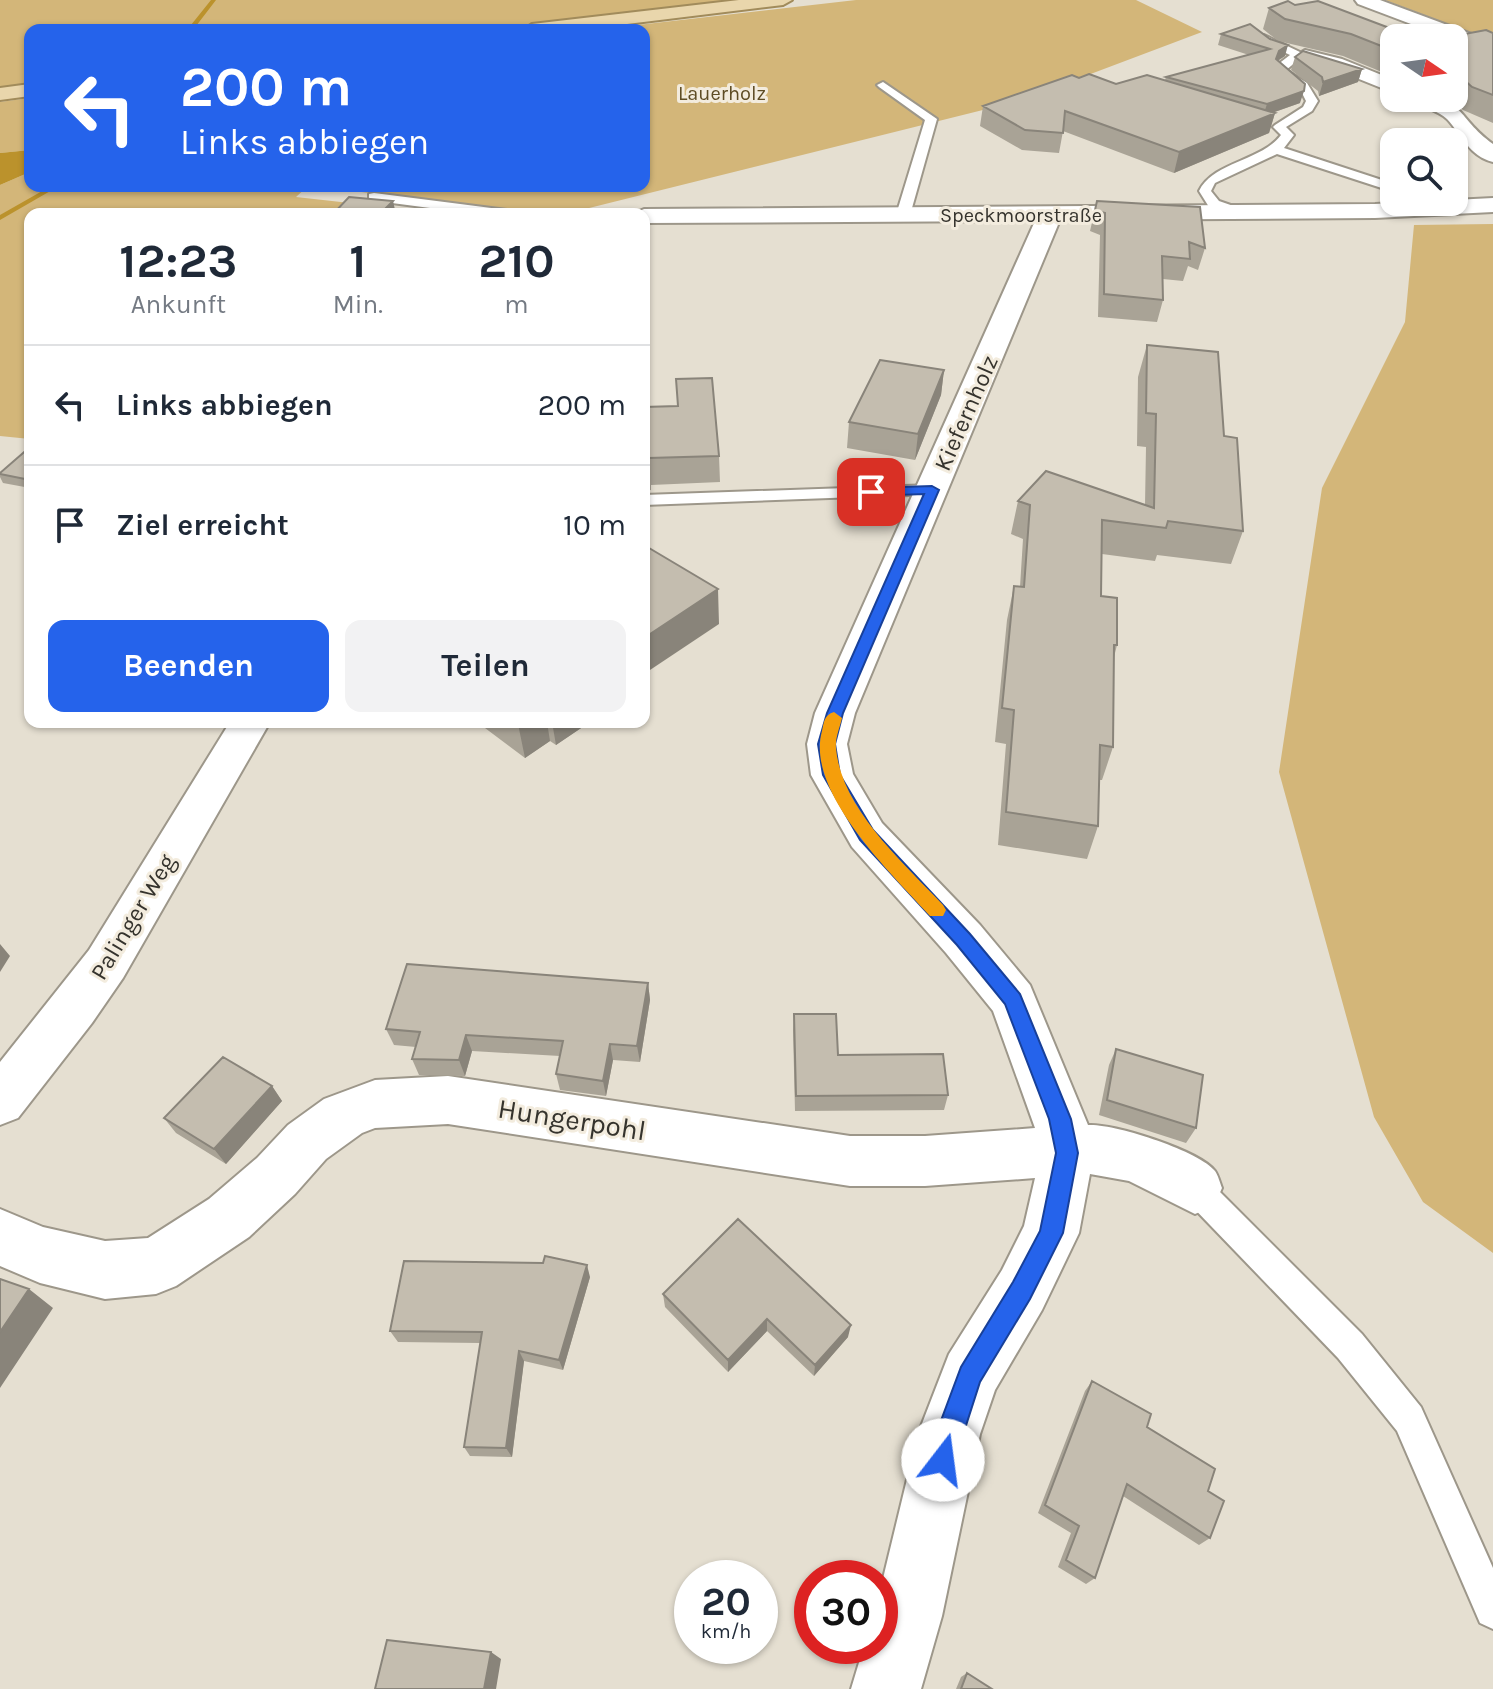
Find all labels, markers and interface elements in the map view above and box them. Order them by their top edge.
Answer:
north arrow [1380,24,1468,112]
map controls [1380,24,1468,216]
text: 200 m [180,54,352,119]
icon: left [48,56,152,160]
park label: Lauerholz [678,82,766,105]
text: Links abbiegen [180,121,429,163]
button: search [1380,128,1468,216]
street label: Speckmoorstraße [940,204,1102,227]
text: 12:23 [119,233,237,289]
text: 1 [349,233,366,289]
text: 210 [478,233,555,289]
text: Ankunft [131,289,226,320]
text: Min. [333,289,383,320]
text: m [504,289,529,320]
street label: Kiefernholz [928,351,1004,475]
icon: left [48,383,92,427]
text: Links abbiegen [116,387,333,423]
text: 200 m [538,387,626,423]
pin [837,458,905,526]
icon: arrive [849,470,893,514]
icon: arrive [48,503,92,547]
text: Ziel erreicht [116,507,289,543]
text: 10 m [563,507,626,543]
button: Beenden [48,620,329,712]
button: Teilen [345,620,626,712]
street label: Palinger Weg [85,849,182,985]
street label: Hungerpohl [496,1092,648,1147]
position arrow [901,1418,985,1502]
speed limit sign: 30 [794,1560,898,1664]
text: 20 [701,1578,751,1625]
text: km/h [701,1620,751,1643]

